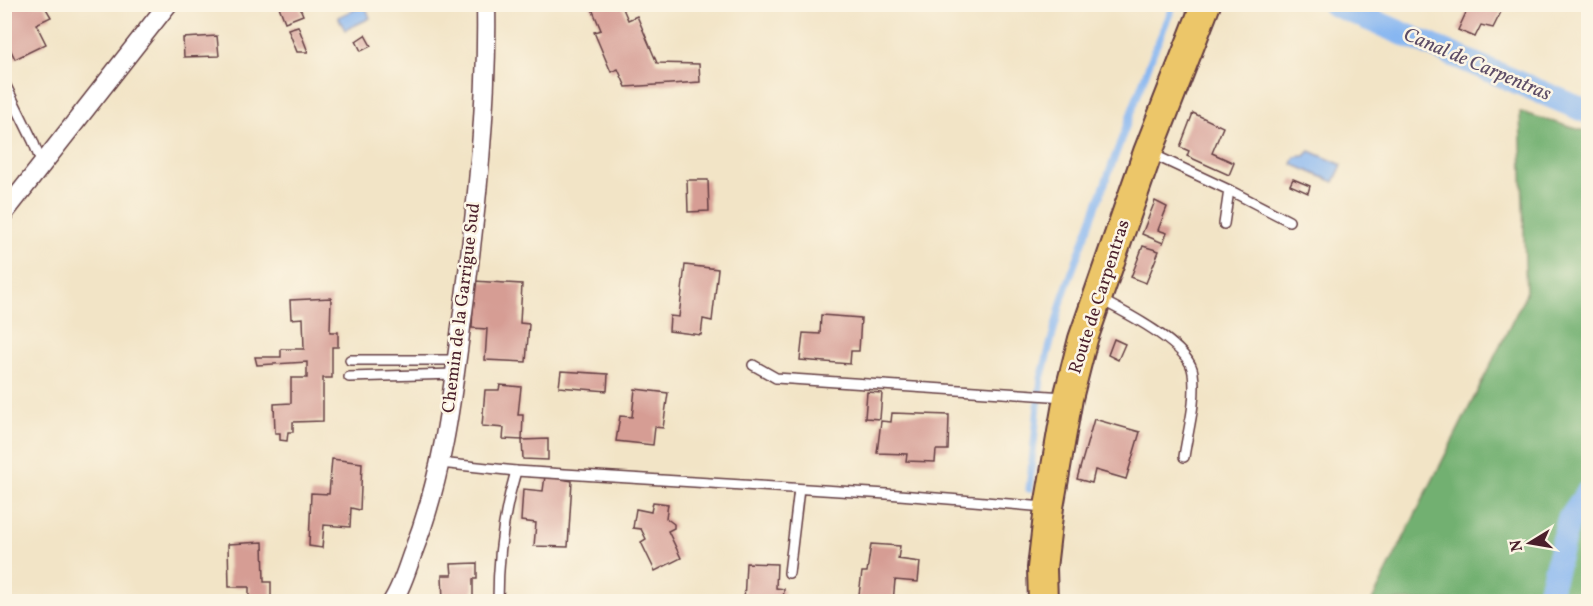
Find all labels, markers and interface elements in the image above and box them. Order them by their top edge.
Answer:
water label: Canal de Carpentras [1399,21,1556,109]
street label: Chemin de la Garrigue Sud [437,202,487,414]
street label: Route de Carpentras [1063,217,1137,377]
north arrow [1500,513,1560,573]
text: N [1505,537,1529,553]

